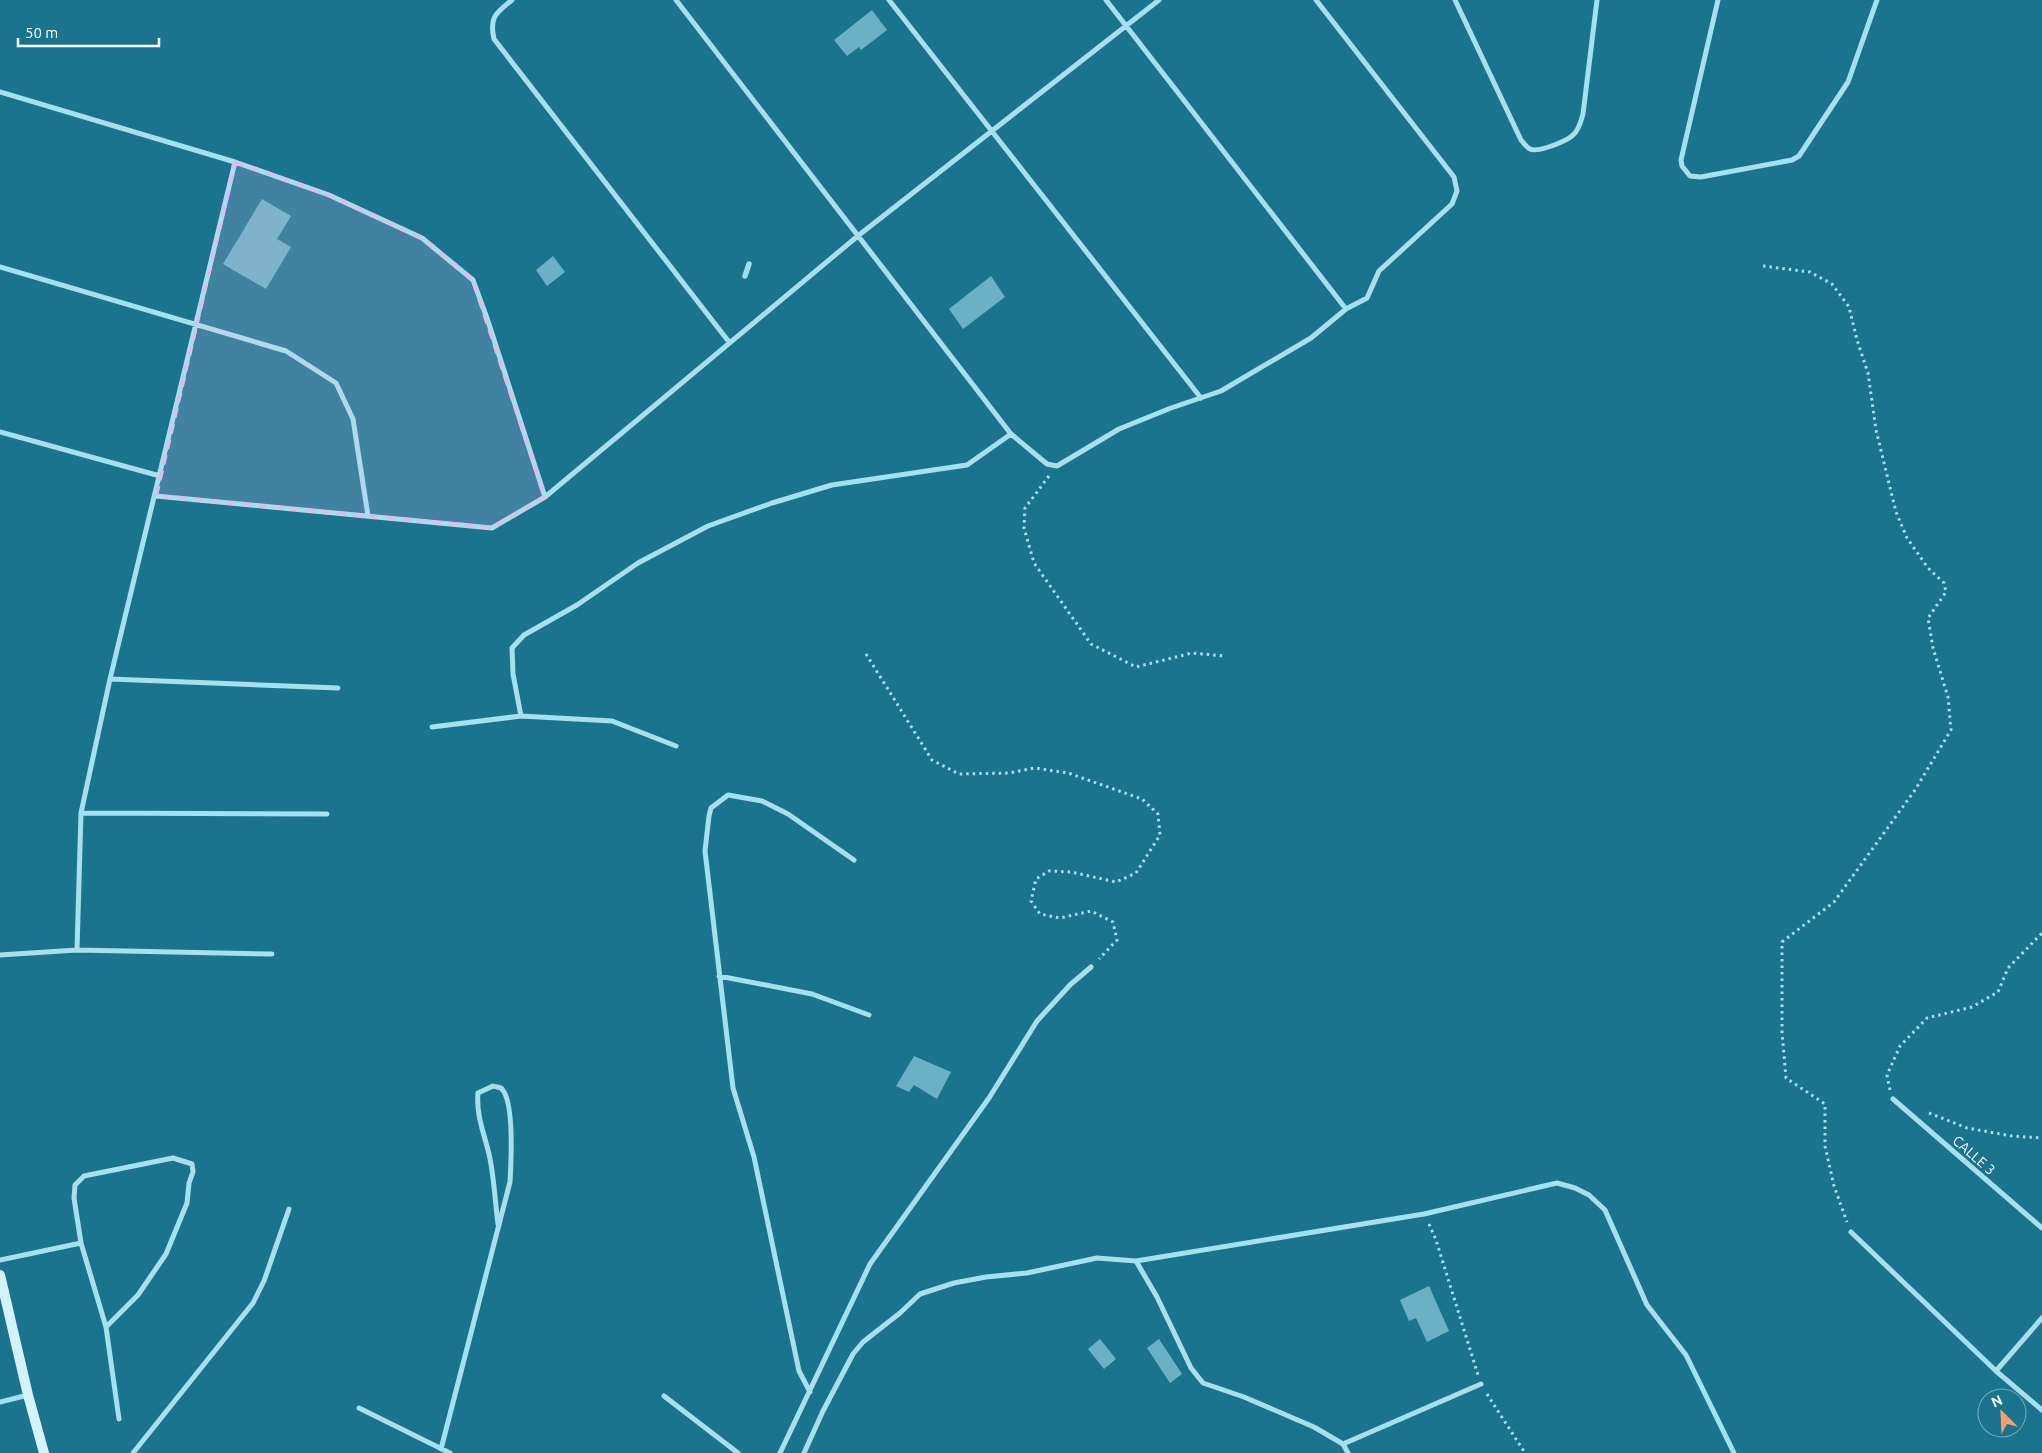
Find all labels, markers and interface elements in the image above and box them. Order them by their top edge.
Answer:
scale bar [18,15,159,47]
text: 50 m [25,24,58,41]
street label: CALLE 3 [1949,1132,1999,1178]
north arrow [1977,1388,2027,1438]
text: N [1989,1392,2005,1411]

